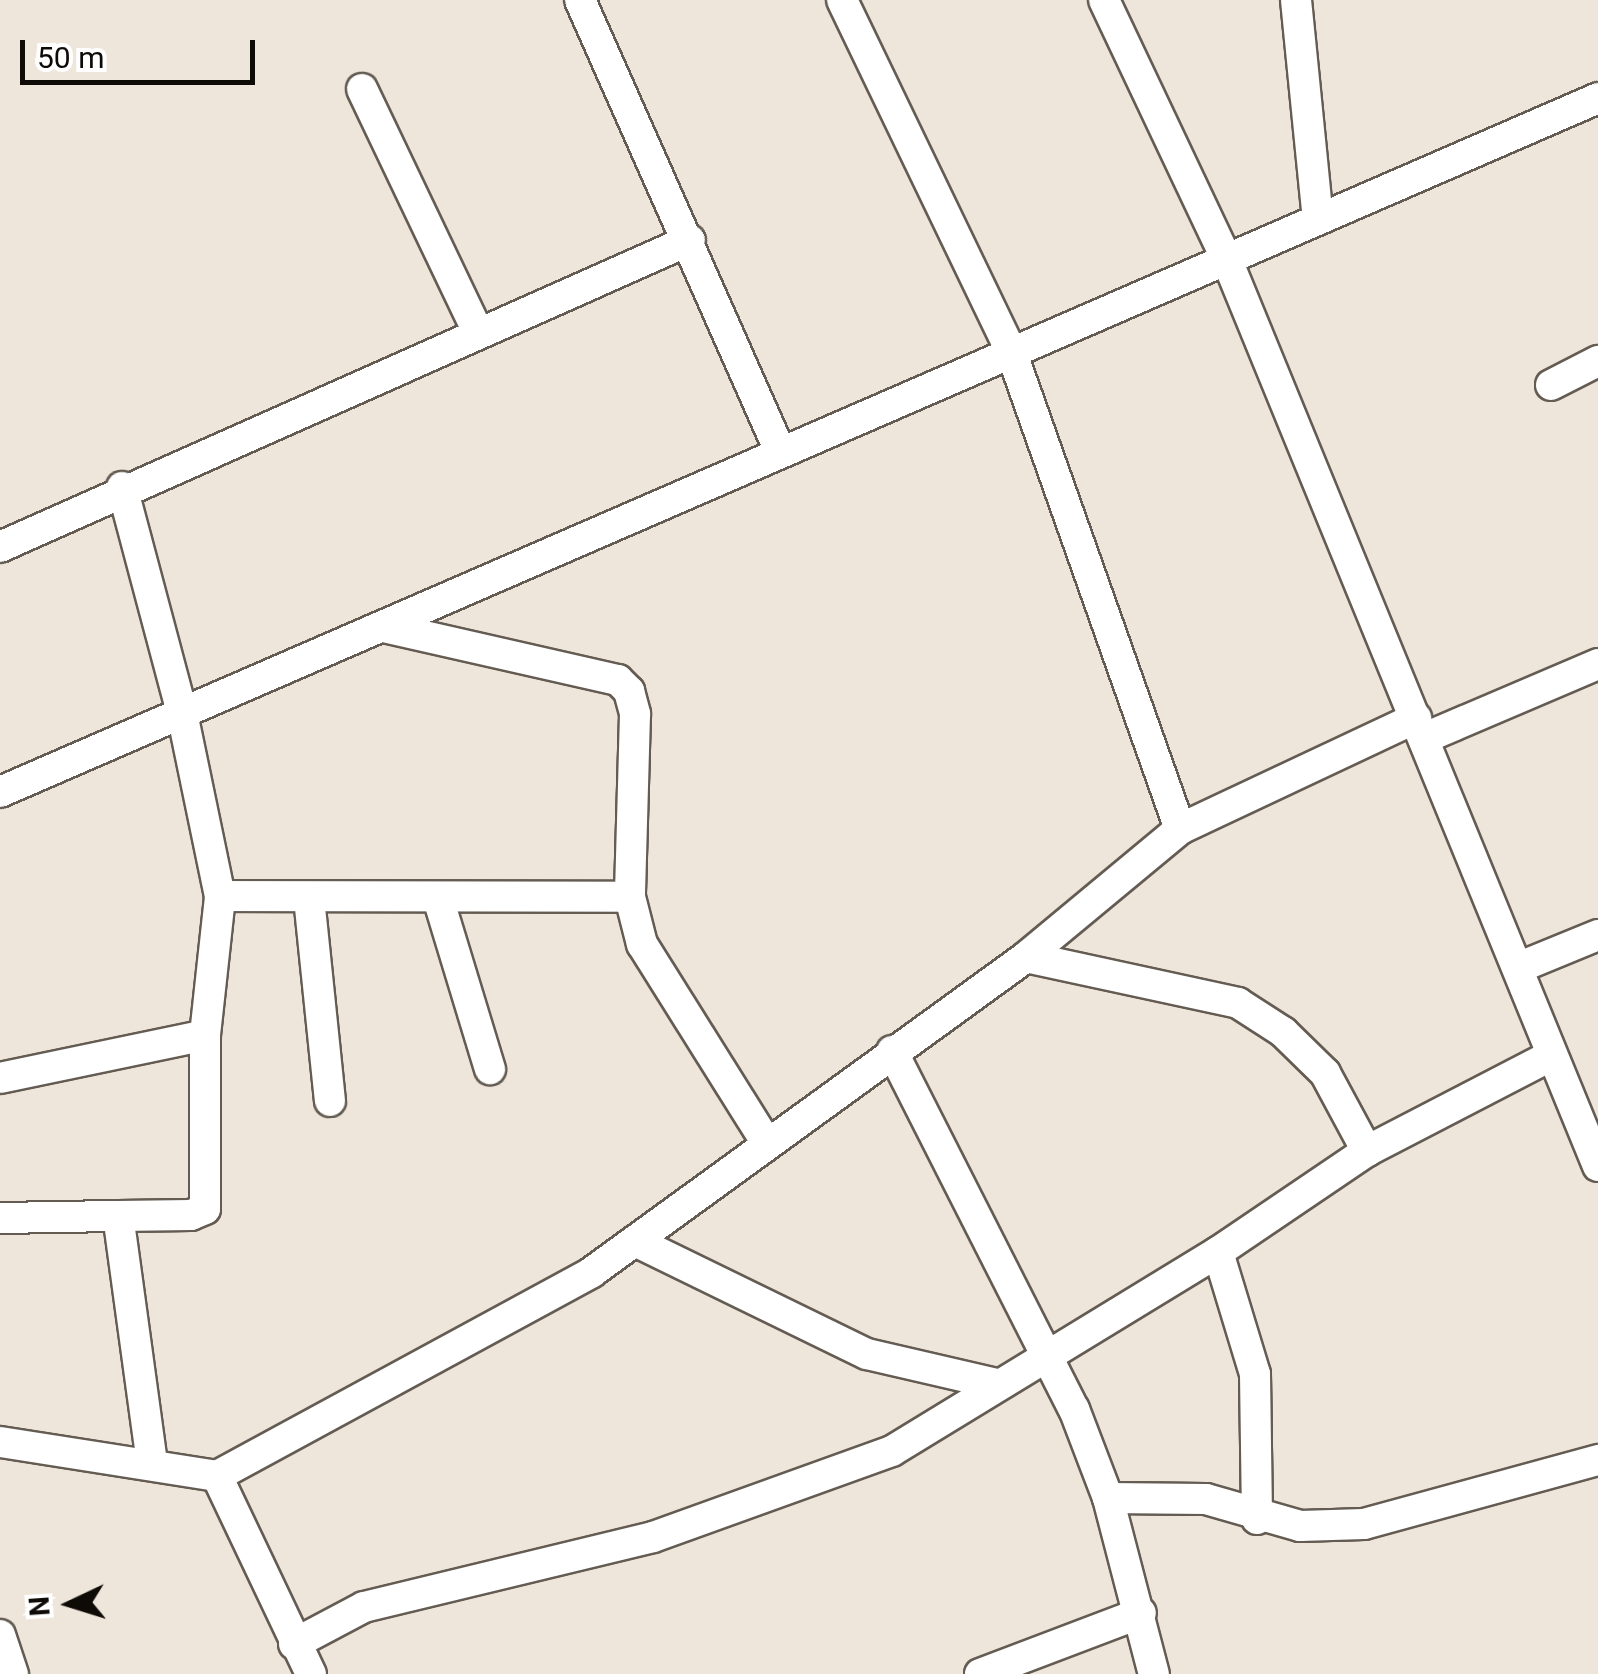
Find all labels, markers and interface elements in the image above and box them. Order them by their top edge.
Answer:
scale bar [25,20,260,82]
text: 50 m [37,40,104,75]
north arrow [20,1554,120,1654]
text: N [22,1595,57,1617]

